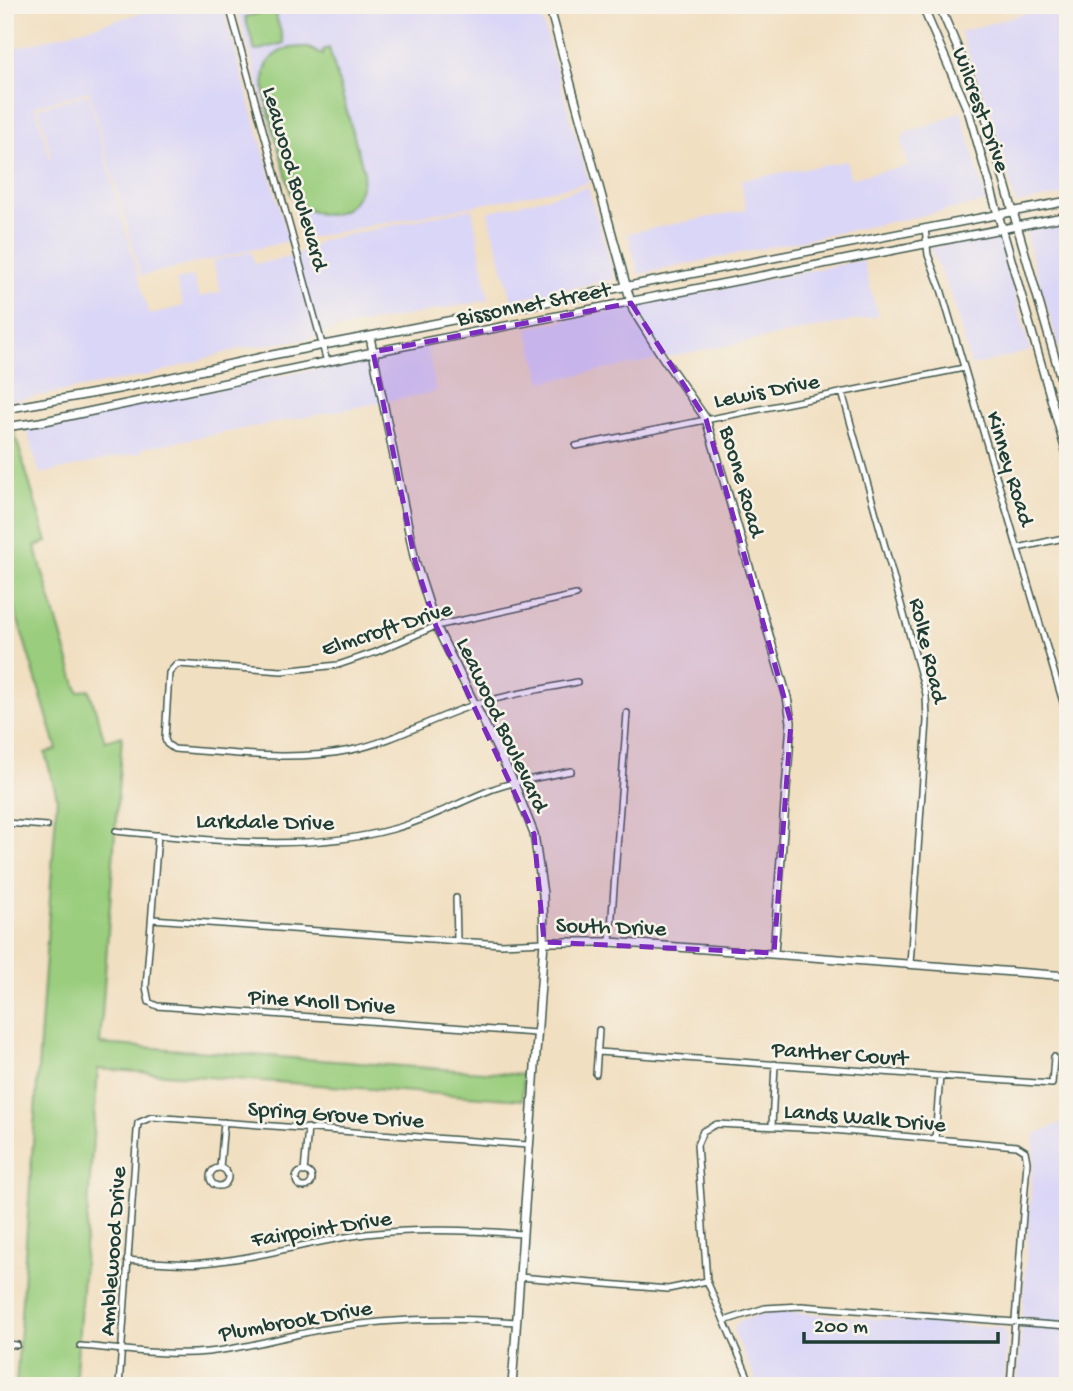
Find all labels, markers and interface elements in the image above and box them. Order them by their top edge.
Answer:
street label: Wilcrest Drive [945,44,1015,177]
street label: Leawood Boulevard [255,84,333,275]
street label: Bissonnet Street [454,277,614,334]
street label: Lewis Drive [711,369,823,416]
street label: Kinney Road [978,408,1039,531]
street label: Boone Road [712,422,770,542]
street label: Elmcroft Drive [318,596,457,664]
street label: Rolke Road [901,596,952,707]
street label: Leawood Boulevard [449,634,554,818]
street label: Larkdale Drive [196,809,335,838]
street label: South Drive [555,913,668,944]
street label: Pine Knoll Drive [246,985,397,1022]
street label: Panther Court [770,1037,910,1074]
street label: Spring Grove Drive [247,1097,426,1136]
street label: Lands Walk Drive [782,1099,948,1140]
street label: Amblewood Drive [95,1165,134,1337]
street label: Fairpoint Drive [248,1206,395,1255]
street label: Plumbrook Drive [216,1296,375,1349]
scale bar [804,1300,998,1344]
text: 200 m [814,1316,868,1341]

